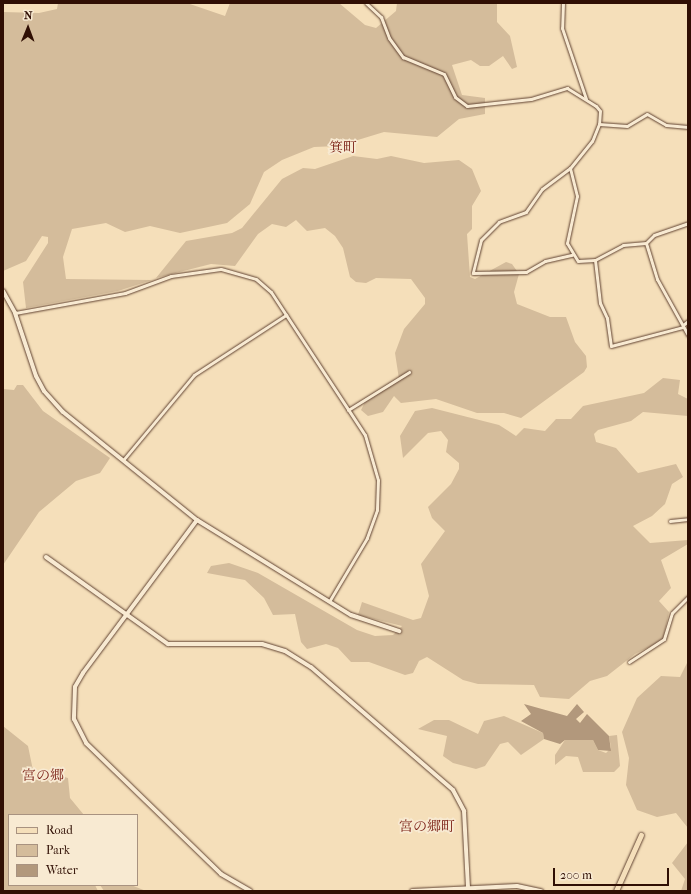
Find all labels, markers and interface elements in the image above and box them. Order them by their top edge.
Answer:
north arrow [8,8,48,48]
text: N [24,9,33,22]
district label: 箕町 [329,140,357,156]
district label: 宮の郷 [22,768,64,784]
legend [8,814,138,886]
district label: 宮の郷町 [399,819,455,835]
text: Road [46,823,73,837]
text: Park [46,843,70,857]
scale bar [555,860,671,886]
text: Water [46,863,78,877]
text: 200 m [560,868,592,882]

